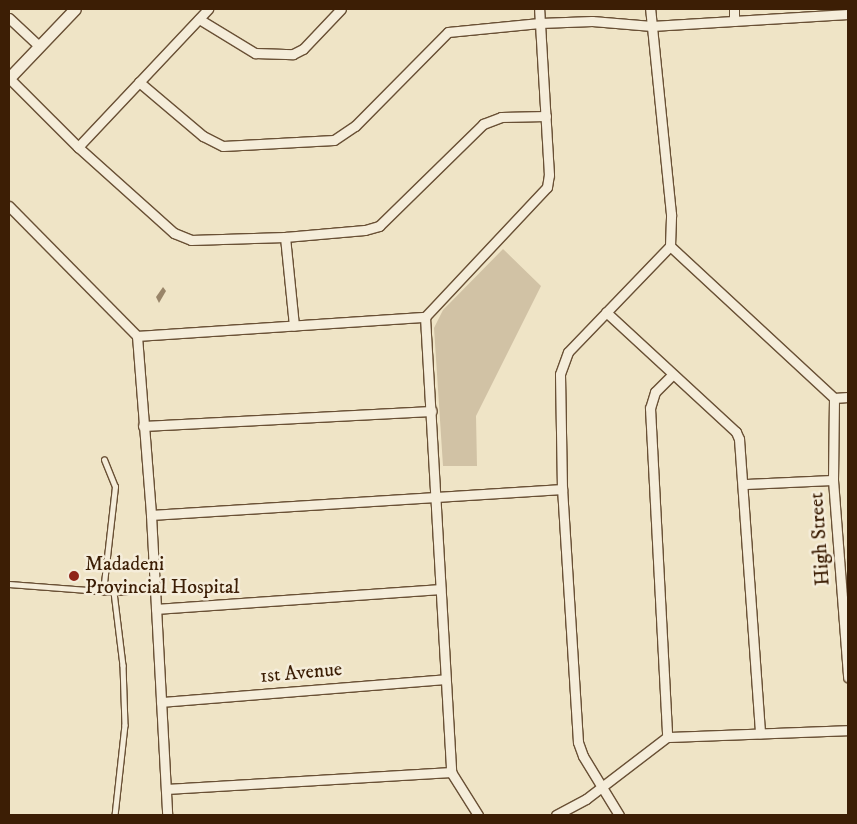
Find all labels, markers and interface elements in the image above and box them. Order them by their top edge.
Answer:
street label: High Street [805,491,835,587]
place label: Madadeni Provincial Hospital [85,552,240,599]
marker: Madadeni Provincial Hospital [67,569,81,583]
street label: 1st Avenue [259,657,343,689]

